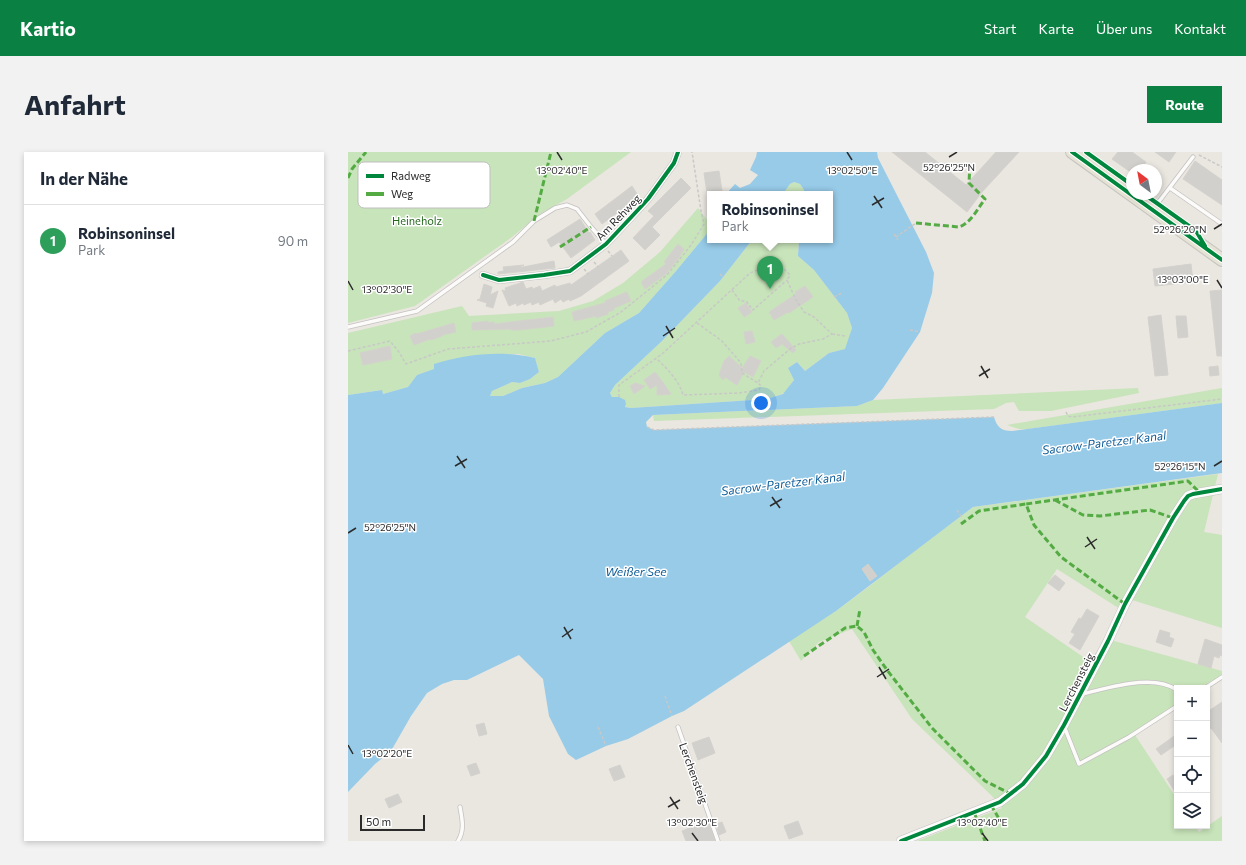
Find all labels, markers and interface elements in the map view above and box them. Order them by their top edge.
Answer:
text: Kartio [20,17,76,40]
text: Start [984,20,1017,37]
text: Karte [1039,20,1074,37]
text: Über uns [1096,20,1152,37]
text: Kontakt [1174,20,1226,37]
button: Route [1147,86,1222,123]
text: Anfahrt [24,87,126,121]
text: 52°26'25"N [923,161,975,173]
legend [358,162,490,208]
text: 13°02'40"E [537,164,588,176]
text: 13°02'50"E [827,164,877,176]
north arrow [1126,164,1162,200]
text: In der Nähe [40,168,128,189]
text: Radweg [391,169,431,182]
text: Weg [391,187,413,200]
street label: Am Rehweg [593,191,643,243]
popup [707,191,833,243]
text: Robinsoninsel [722,200,819,218]
park label: Heineholz [392,214,443,227]
text: Park [722,218,749,234]
text: 52°26'20"N [1154,223,1206,235]
text: Robinsoninsel [78,224,175,242]
text: 1 [50,233,56,249]
text: 90 m [278,233,308,249]
text: Park [78,242,105,258]
pin: 1 [757,256,783,289]
text: 13°03'00"E [1157,273,1209,285]
text: 13°02'30"E [362,283,412,295]
your location [751,393,771,413]
water label: Sacrow-Paretzer Kanal [1041,427,1168,457]
text: 52°26'15"N [1155,460,1205,472]
water label: Sacrow-Paretzer Kanal [720,468,847,498]
text: 52°26'25"N [364,521,416,533]
water label: Weißer See [605,564,667,578]
street label: Lerchensteig [1056,650,1096,714]
map controls [1174,685,1210,829]
button: + [1174,685,1210,721]
button: − [1174,721,1210,757]
street label: Lerchensteig [677,741,711,805]
text: 13°02'20"E [362,747,412,759]
button: locate [1174,757,1210,793]
button: layers [1174,793,1210,829]
scale bar [360,813,425,832]
text: 50 m [366,815,391,828]
text: 13°02'30"E [667,816,717,828]
text: 13°02'40"E [957,816,1008,828]

